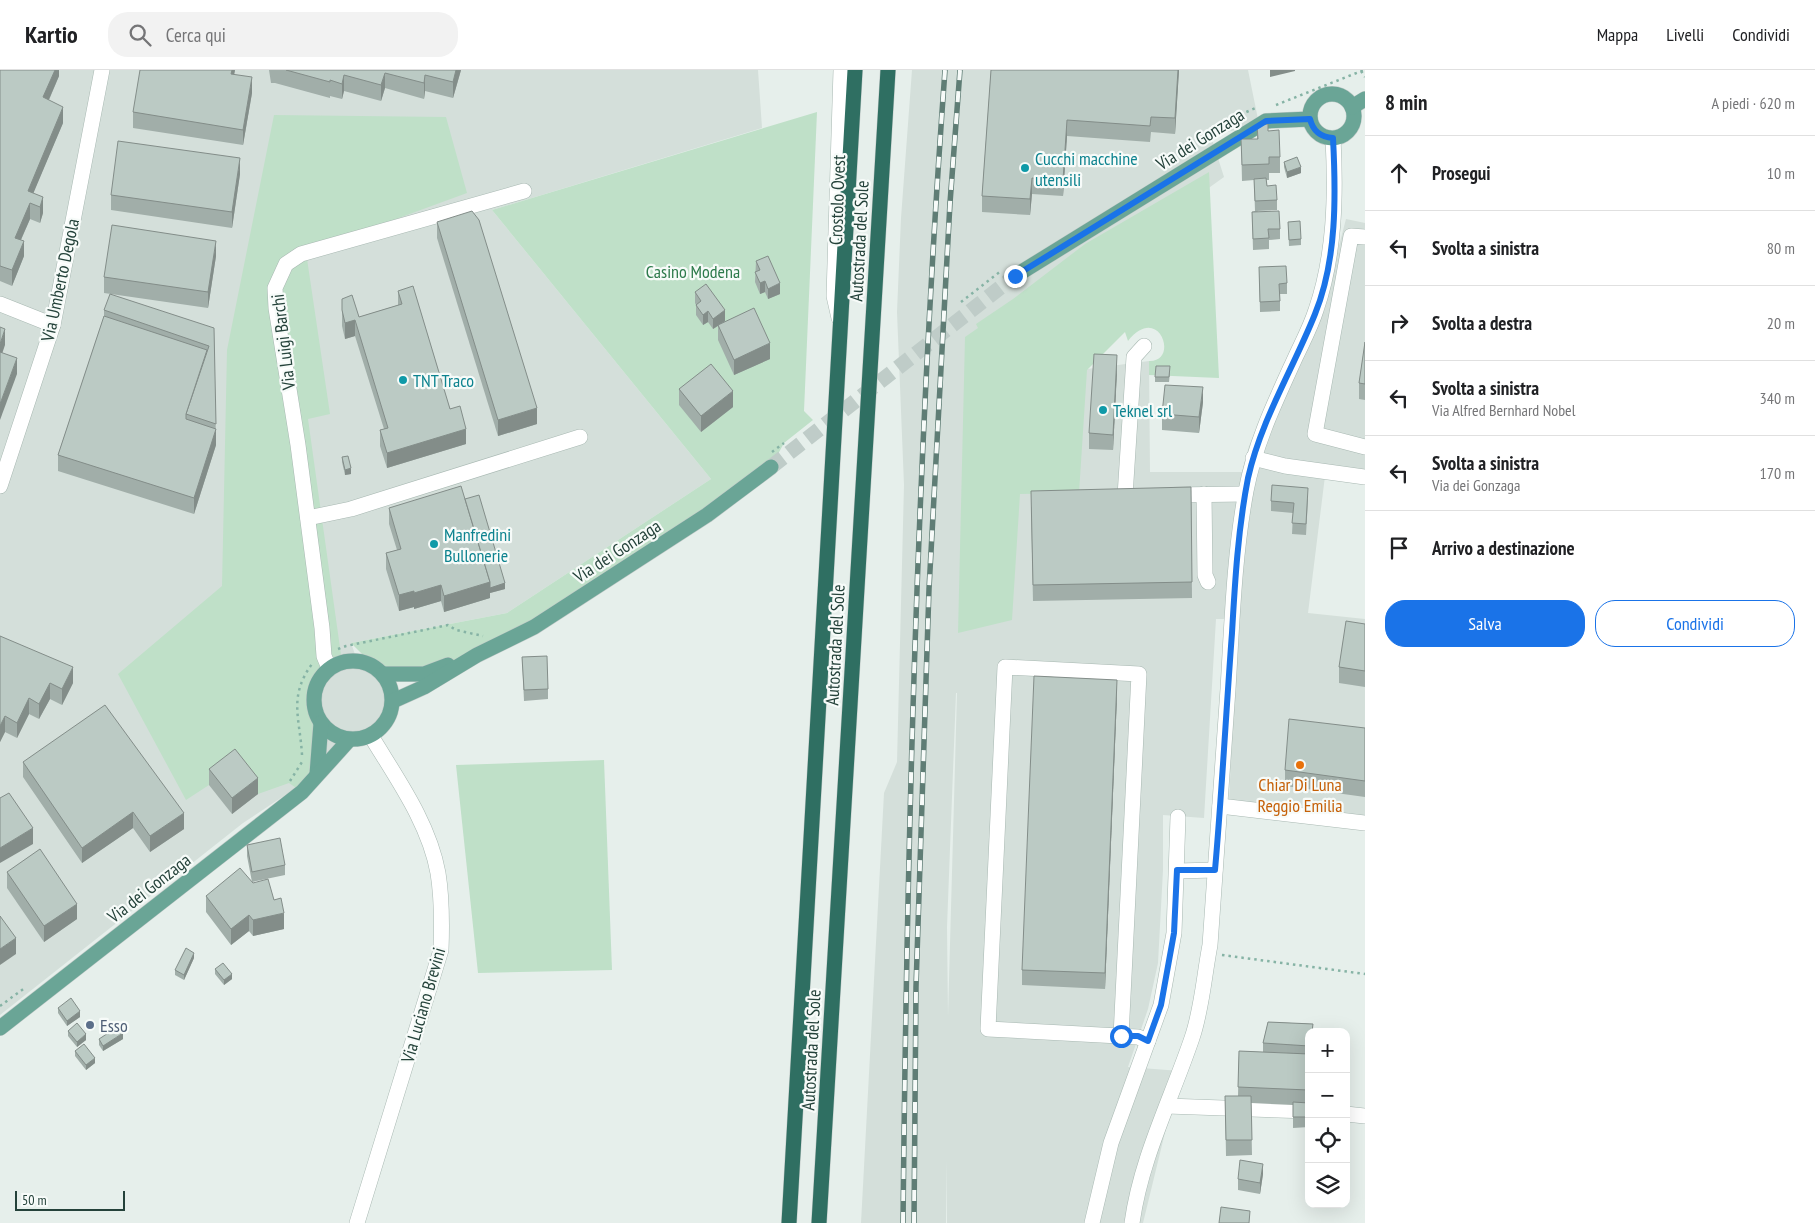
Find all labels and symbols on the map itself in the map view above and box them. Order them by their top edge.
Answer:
street label: Via dei Gonzaga [1151,103,1248,176]
place label: Cucchi macchine utensili [1035,147,1138,191]
street label: Crostolo Ovest [824,154,850,246]
marker: Cucchi macchine utensili [1019,162,1031,174]
street label: Autostrada del Sole [844,180,874,302]
street label: Via Umberto Degola [36,216,84,345]
park label: Casino Modena [646,260,740,283]
route end [1004,265,1027,288]
street label: Via Luigi Barchi [266,293,300,392]
place label: TNT Traco [413,369,474,392]
marker: TNT Traco [397,374,409,386]
place label: Teknel srl [1113,399,1173,422]
marker: Teknel srl [1097,404,1109,416]
street label: Via dei Gonzaga [568,514,665,588]
place label: Manfredini Bullonerie [444,523,511,567]
marker: Manfredini Bullonerie [428,538,440,550]
street label: Autostrada del Sole [820,584,850,706]
marker: Chiar Di Luna Reggio Emilia [1294,759,1306,771]
place label: Chiar Di Luna Reggio Emilia [1258,773,1342,817]
street label: Via dei Gonzaga [102,848,195,928]
street label: Via Luciano Brevini [395,945,450,1066]
street label: Autostrada del Sole [796,989,826,1111]
place label: Esso [100,1014,128,1037]
marker: Esso [84,1019,96,1031]
route start [1110,1025,1133,1048]
scale bar [15,1188,125,1211]

